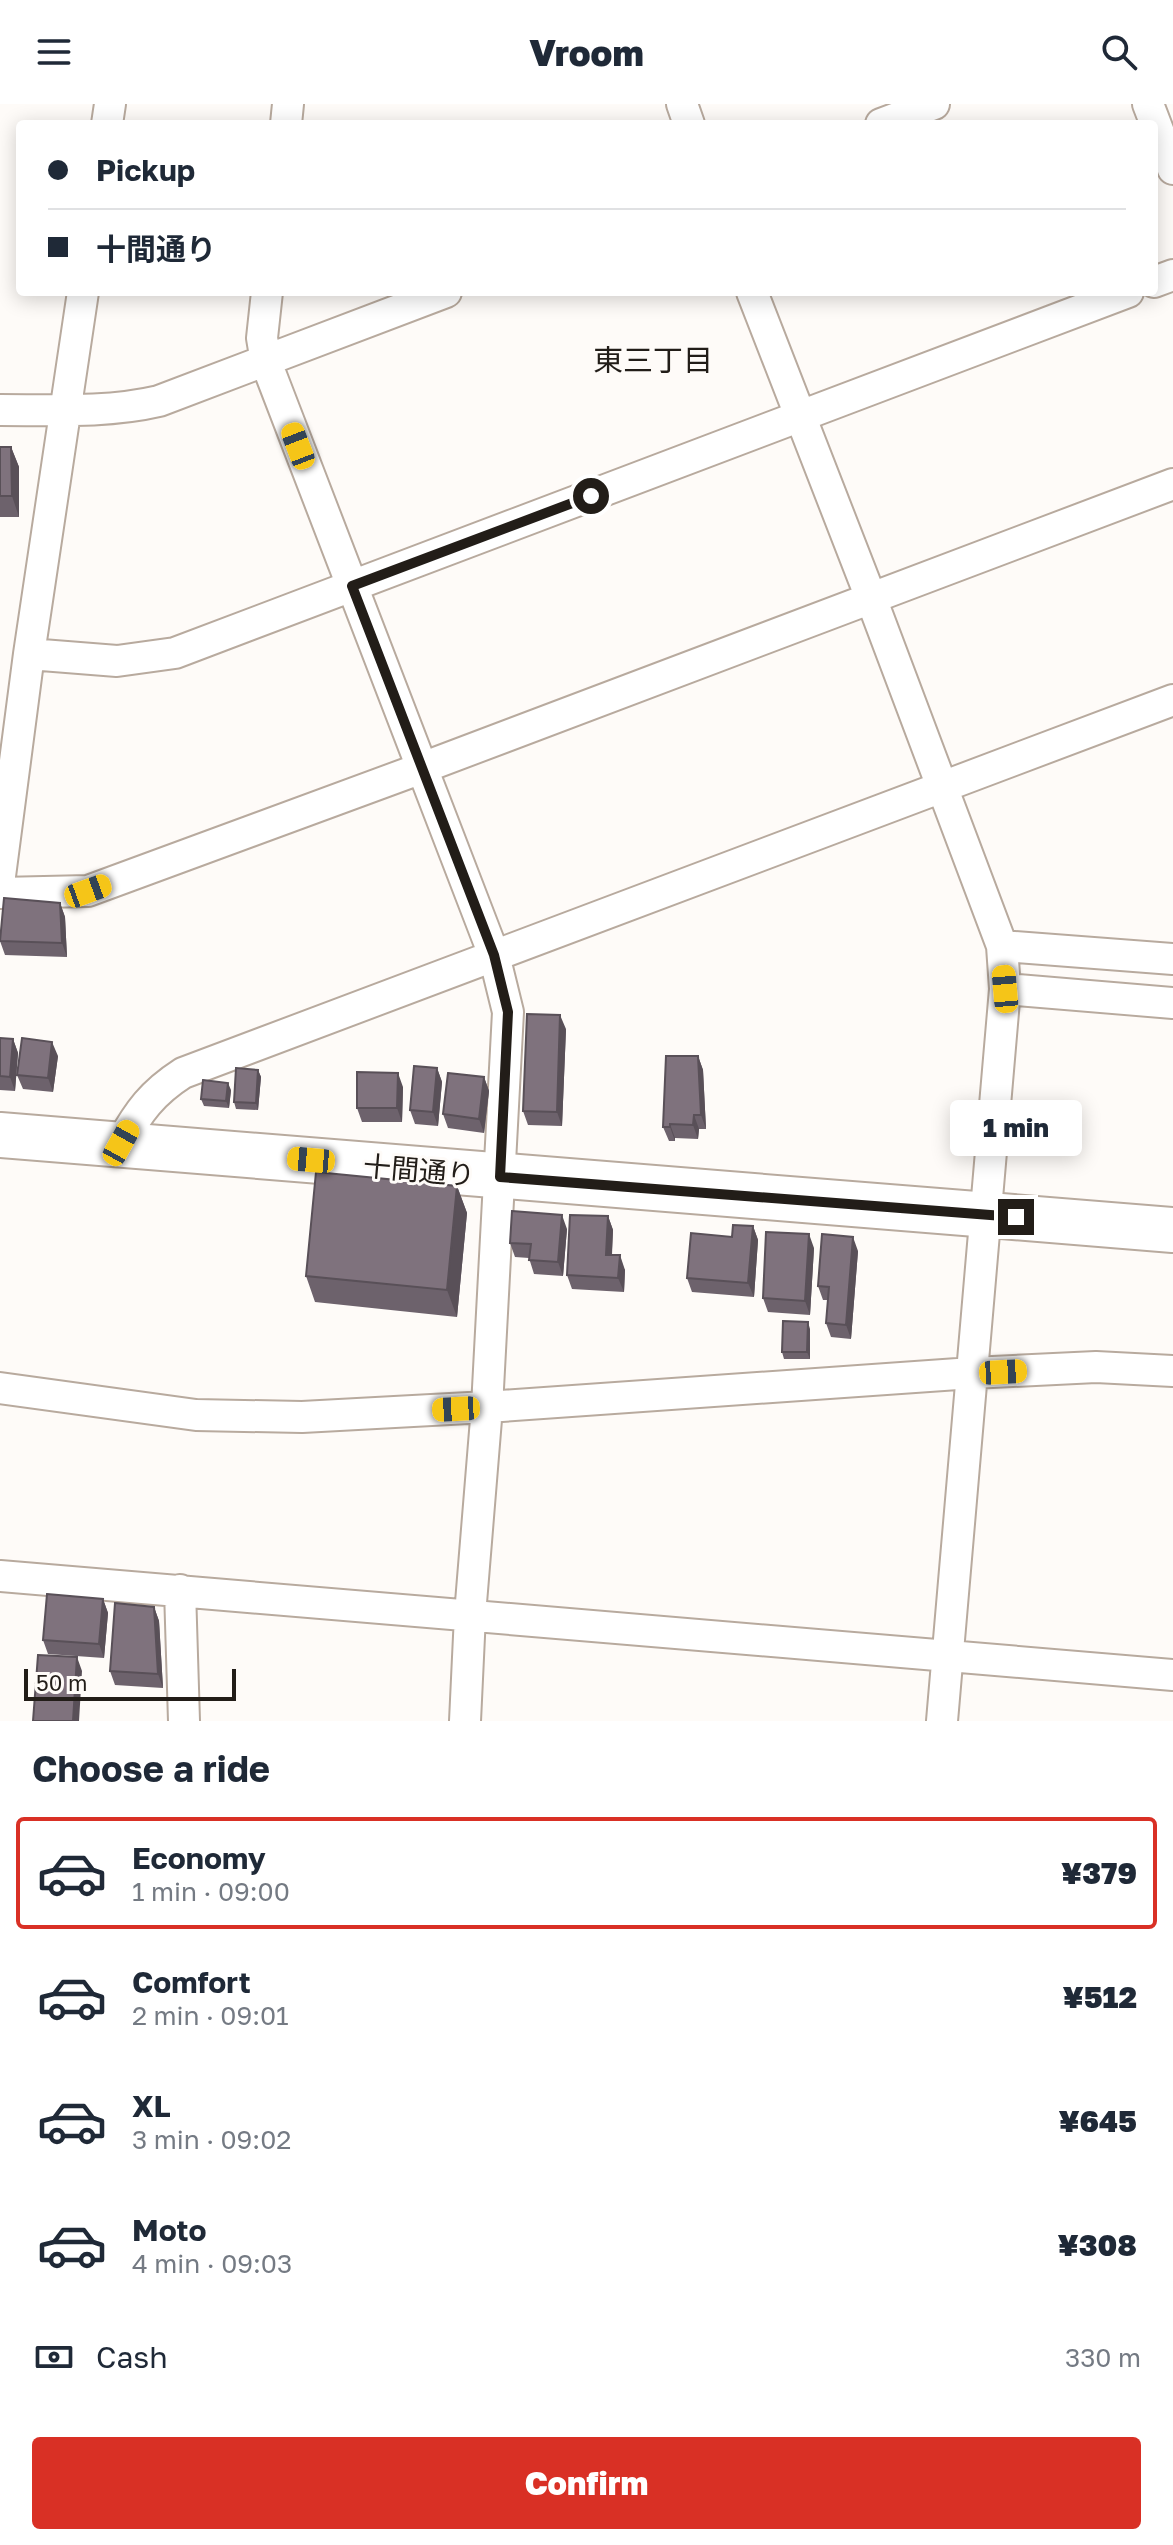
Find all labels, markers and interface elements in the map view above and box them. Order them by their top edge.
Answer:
icon: menu [32,30,76,74]
icon: search [1097,30,1141,74]
text: Vroom [529,31,644,74]
text: Pickup [96,152,195,188]
text: 十間通り [96,231,216,267]
district label: 東三丁目 [593,342,713,378]
car [278,419,318,473]
route start [573,478,609,514]
car [61,872,115,910]
car [991,964,1019,1014]
callout: 1 min [950,1101,1082,1157]
text: 1 min [983,1112,1049,1143]
car [99,1116,143,1170]
car [286,1146,336,1174]
street label: 十間通り [362,1149,476,1191]
route end [998,1199,1034,1235]
car [978,1359,1028,1385]
car [431,1396,481,1422]
scale bar [24,1665,236,1701]
text: 50 m [36,1669,87,1696]
text: Choose a ride [32,1747,270,1790]
icon: car [36,1837,108,1909]
text: Economy [132,1840,266,1876]
text: ¥379 [1061,1855,1137,1891]
text: 1 min · 09:00 [132,1876,290,1907]
icon: car [36,1961,108,2033]
text: Comfort [132,1964,251,2000]
text: ¥512 [1063,1979,1137,2015]
text: 2 min · 09:01 [132,2000,289,2031]
icon: car [36,2085,108,2157]
text: XL [132,2088,171,2124]
text: ¥645 [1058,2103,1137,2139]
text: 3 min · 09:02 [132,2124,291,2155]
icon: car [36,2209,108,2281]
text: Moto [132,2212,207,2248]
text: ¥308 [1058,2227,1137,2263]
text: 4 min · 09:03 [132,2248,292,2279]
icon: cash [32,2335,76,2379]
text: Cash [96,2339,168,2375]
text: 330 m [1065,2342,1141,2373]
button: Confirm [32,2437,1141,2529]

